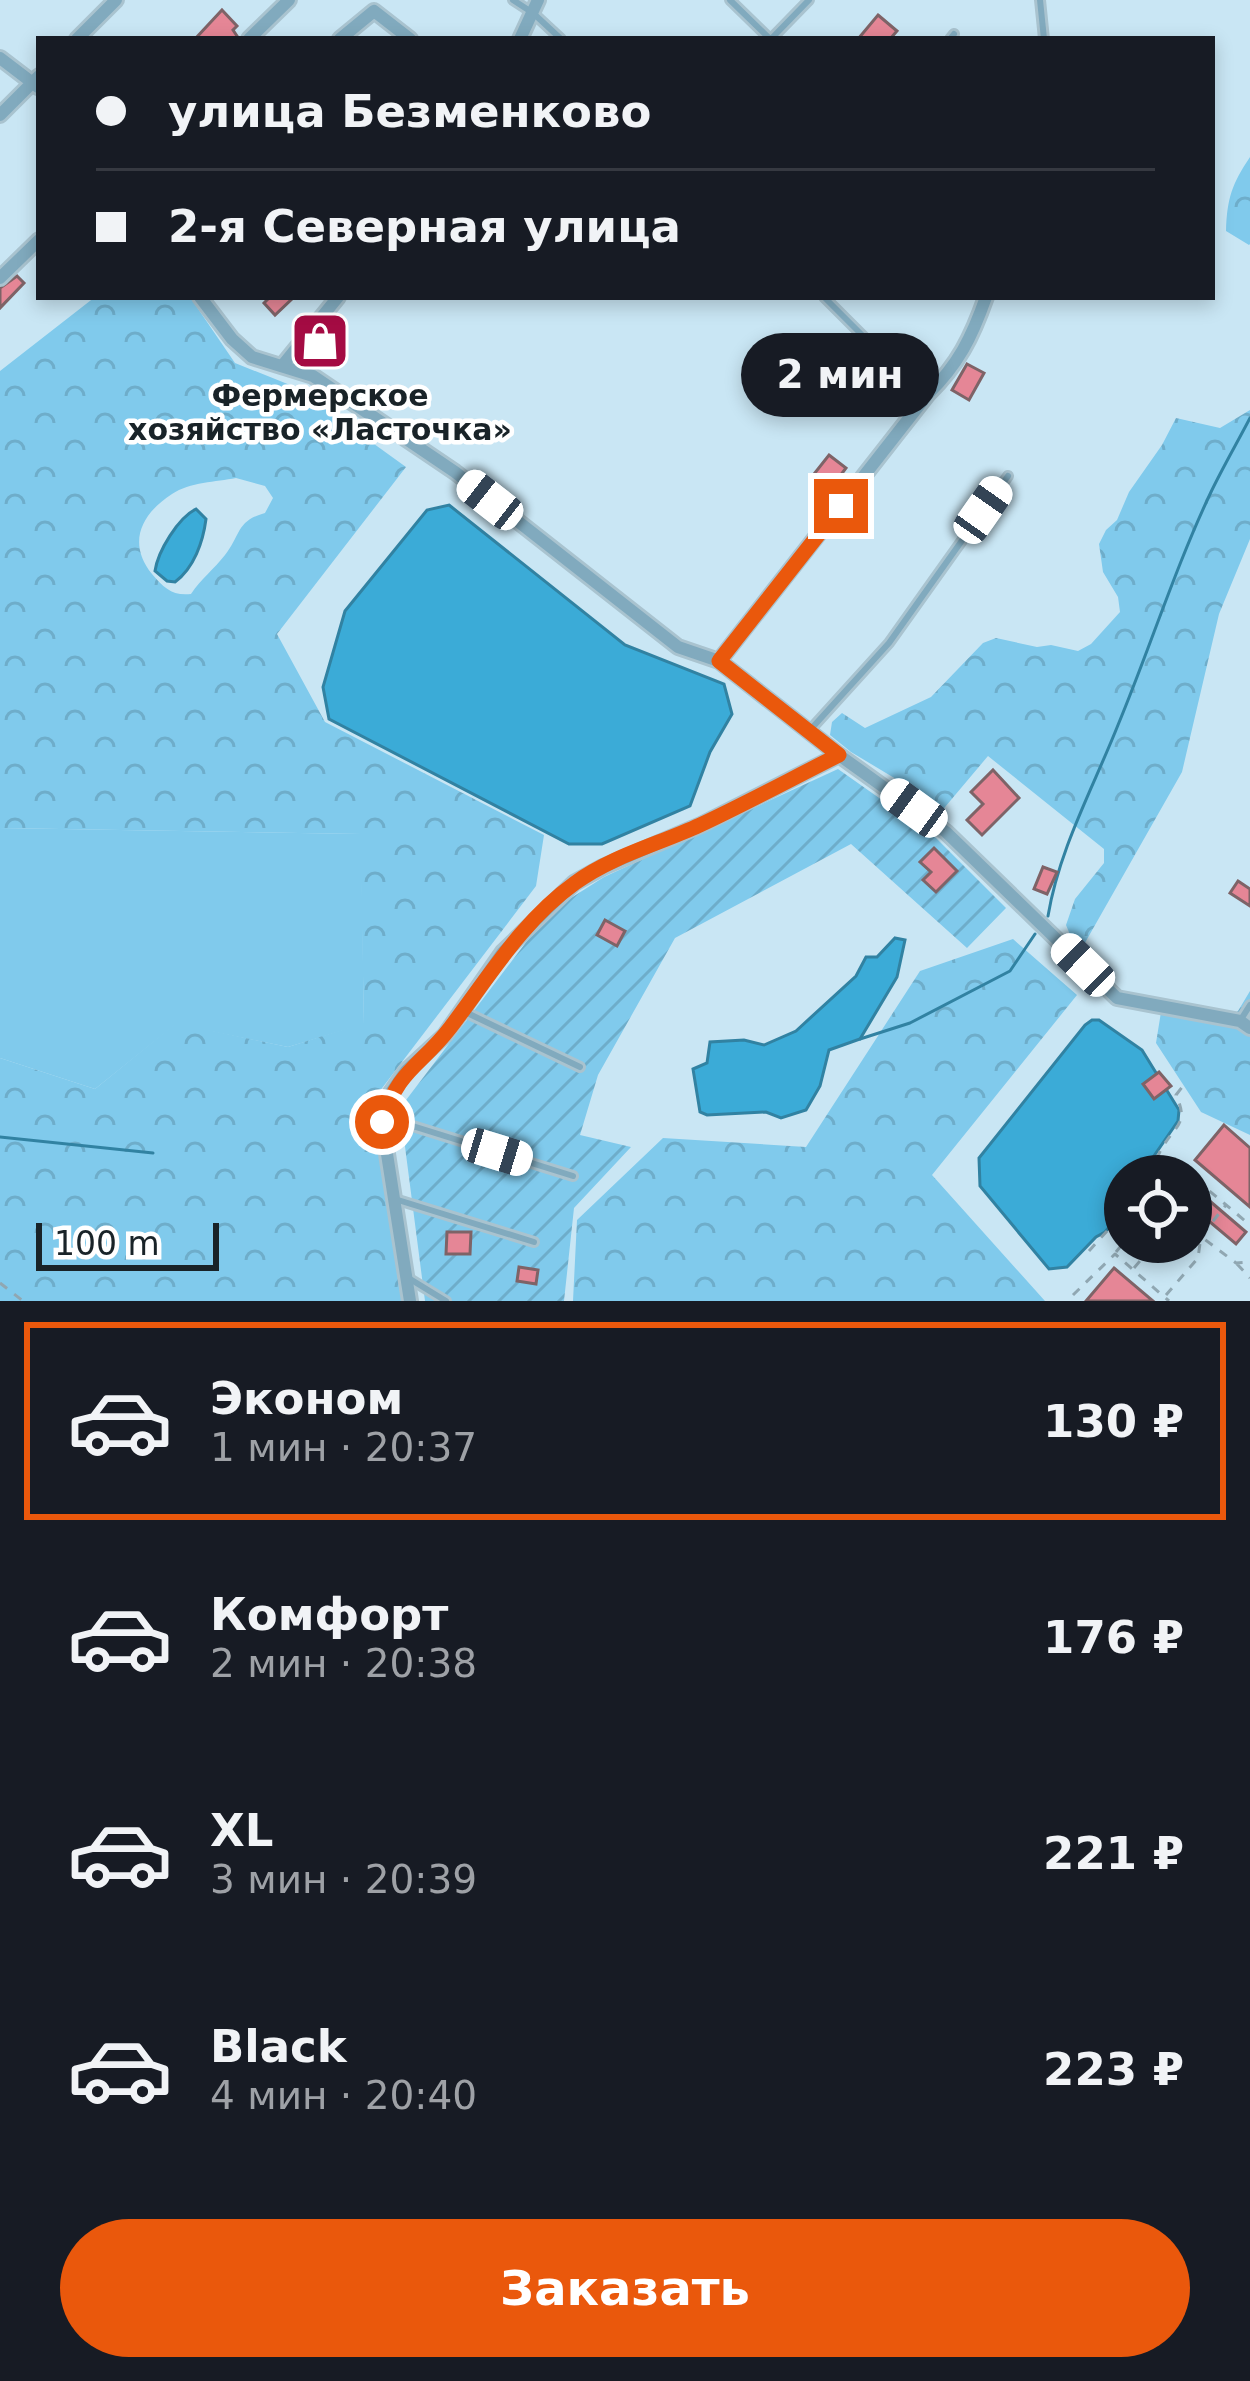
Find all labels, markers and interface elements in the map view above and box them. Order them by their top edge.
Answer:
text: улица Безменково [168,85,651,138]
text: 2-я Северная улица [168,200,681,253]
shop icon: Фермерское хозяйство «Ласточка» [289,310,351,372]
callout: 2 мин [742,332,940,416]
text: 2 мин [777,352,903,397]
place label: Фермерское хозяйство «Ласточка» [128,378,512,447]
car [451,464,529,536]
car [948,470,1018,550]
route end [814,479,868,533]
car [874,772,954,844]
car [1045,927,1121,1003]
route start [355,1095,409,1149]
car [457,1124,537,1180]
map controls [1104,1155,1212,1263]
button: locate [1104,1155,1212,1263]
scale bar [36,1217,219,1270]
text: 100 m [54,1224,160,1263]
icon: car [66,1367,174,1475]
text: Эконом [210,1372,403,1425]
text: 130 ₽ [1043,1395,1184,1448]
text: 1 мин · 20:37 [210,1425,477,1470]
icon: car [66,1583,174,1691]
text: Комфорт [210,1588,448,1641]
text: 176 ₽ [1043,1611,1184,1664]
text: 2 мин · 20:38 [210,1641,477,1686]
icon: car [66,1799,174,1907]
text: XL [210,1804,273,1857]
text: 221 ₽ [1043,1827,1184,1880]
text: 3 мин · 20:39 [210,1857,477,1902]
icon: car [66,2015,174,2123]
text: Black [210,2020,347,2073]
text: 223 ₽ [1043,2043,1184,2096]
text: 4 мин · 20:40 [210,2073,477,2118]
button: Заказать [60,2219,1190,2357]

